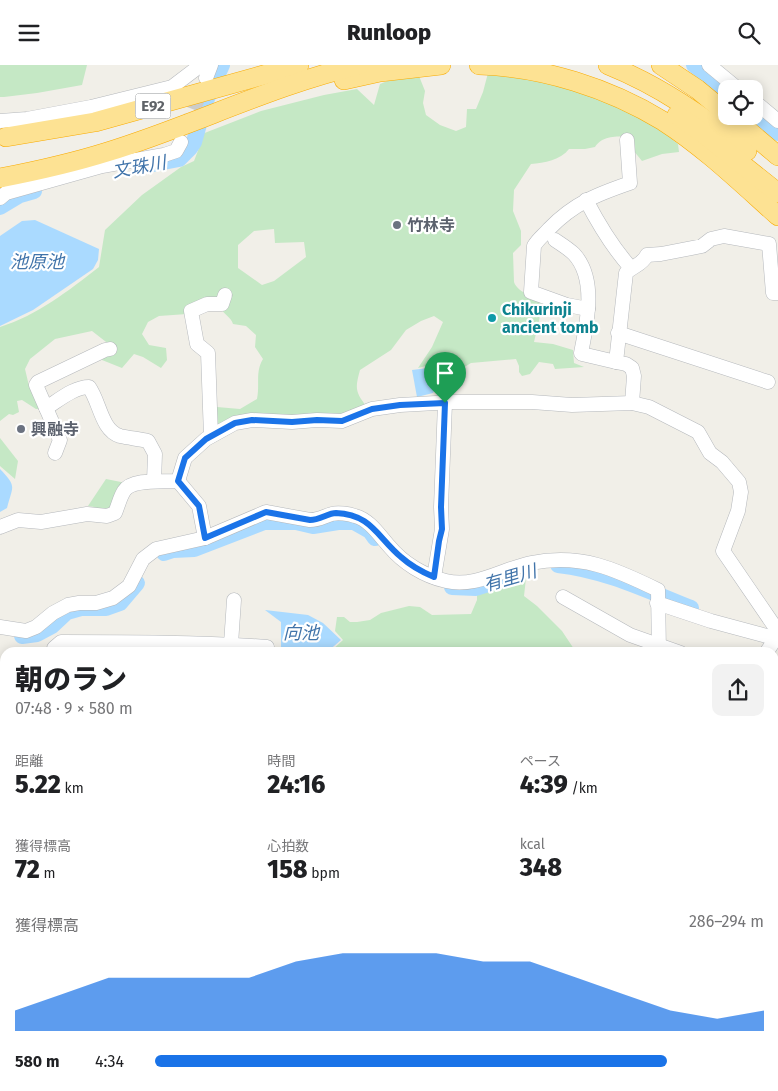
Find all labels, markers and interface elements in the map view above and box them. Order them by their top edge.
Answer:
icon: menu [15,19,43,47]
text: Runloop [347,19,431,46]
icon: search [735,19,763,47]
map controls [718,80,763,125]
button: locate [718,80,763,125]
road number: E92 [136,93,170,119]
water label: 文珠川 [111,151,169,183]
place label: 竹林寺 [407,216,455,235]
marker: 竹林寺 [391,219,403,231]
water label: 池原池 [10,251,66,273]
place label: Chikurinji ancient tomb [502,300,599,337]
marker: Chikurinji ancient tomb [486,312,498,324]
pin [424,352,466,403]
icon: arrive [431,359,459,387]
place label: 興融寺 [31,420,79,439]
marker: 興融寺 [15,423,27,435]
water label: 有里川 [481,559,541,596]
water label: 向池 [283,622,321,644]
text: 朝のラン [15,663,127,696]
button: share [712,664,764,716]
text: 07:48 · 9 × 580 m [15,699,133,718]
text: 距離 [15,753,43,770]
text: 時間 [267,753,295,770]
text: ペース [520,753,561,770]
text: 5.22 [15,770,61,800]
text: 24:16 [267,770,325,800]
text: 4:39 [520,770,568,800]
text: km [61,780,84,797]
text: /km [568,780,598,797]
text: kcal [520,836,545,853]
text: 獲得標高 [15,838,71,855]
text: 心拍数 [267,838,309,855]
text: 348 [520,853,562,883]
text: 72 [15,855,40,885]
text: 158 [267,855,308,885]
text: m [40,865,56,882]
text: bpm [308,865,340,882]
text: 286–294 m [689,912,764,931]
text: 獲得標高 [15,916,79,935]
text: 580 m [15,1052,60,1071]
text: 4:34 [95,1052,124,1071]

